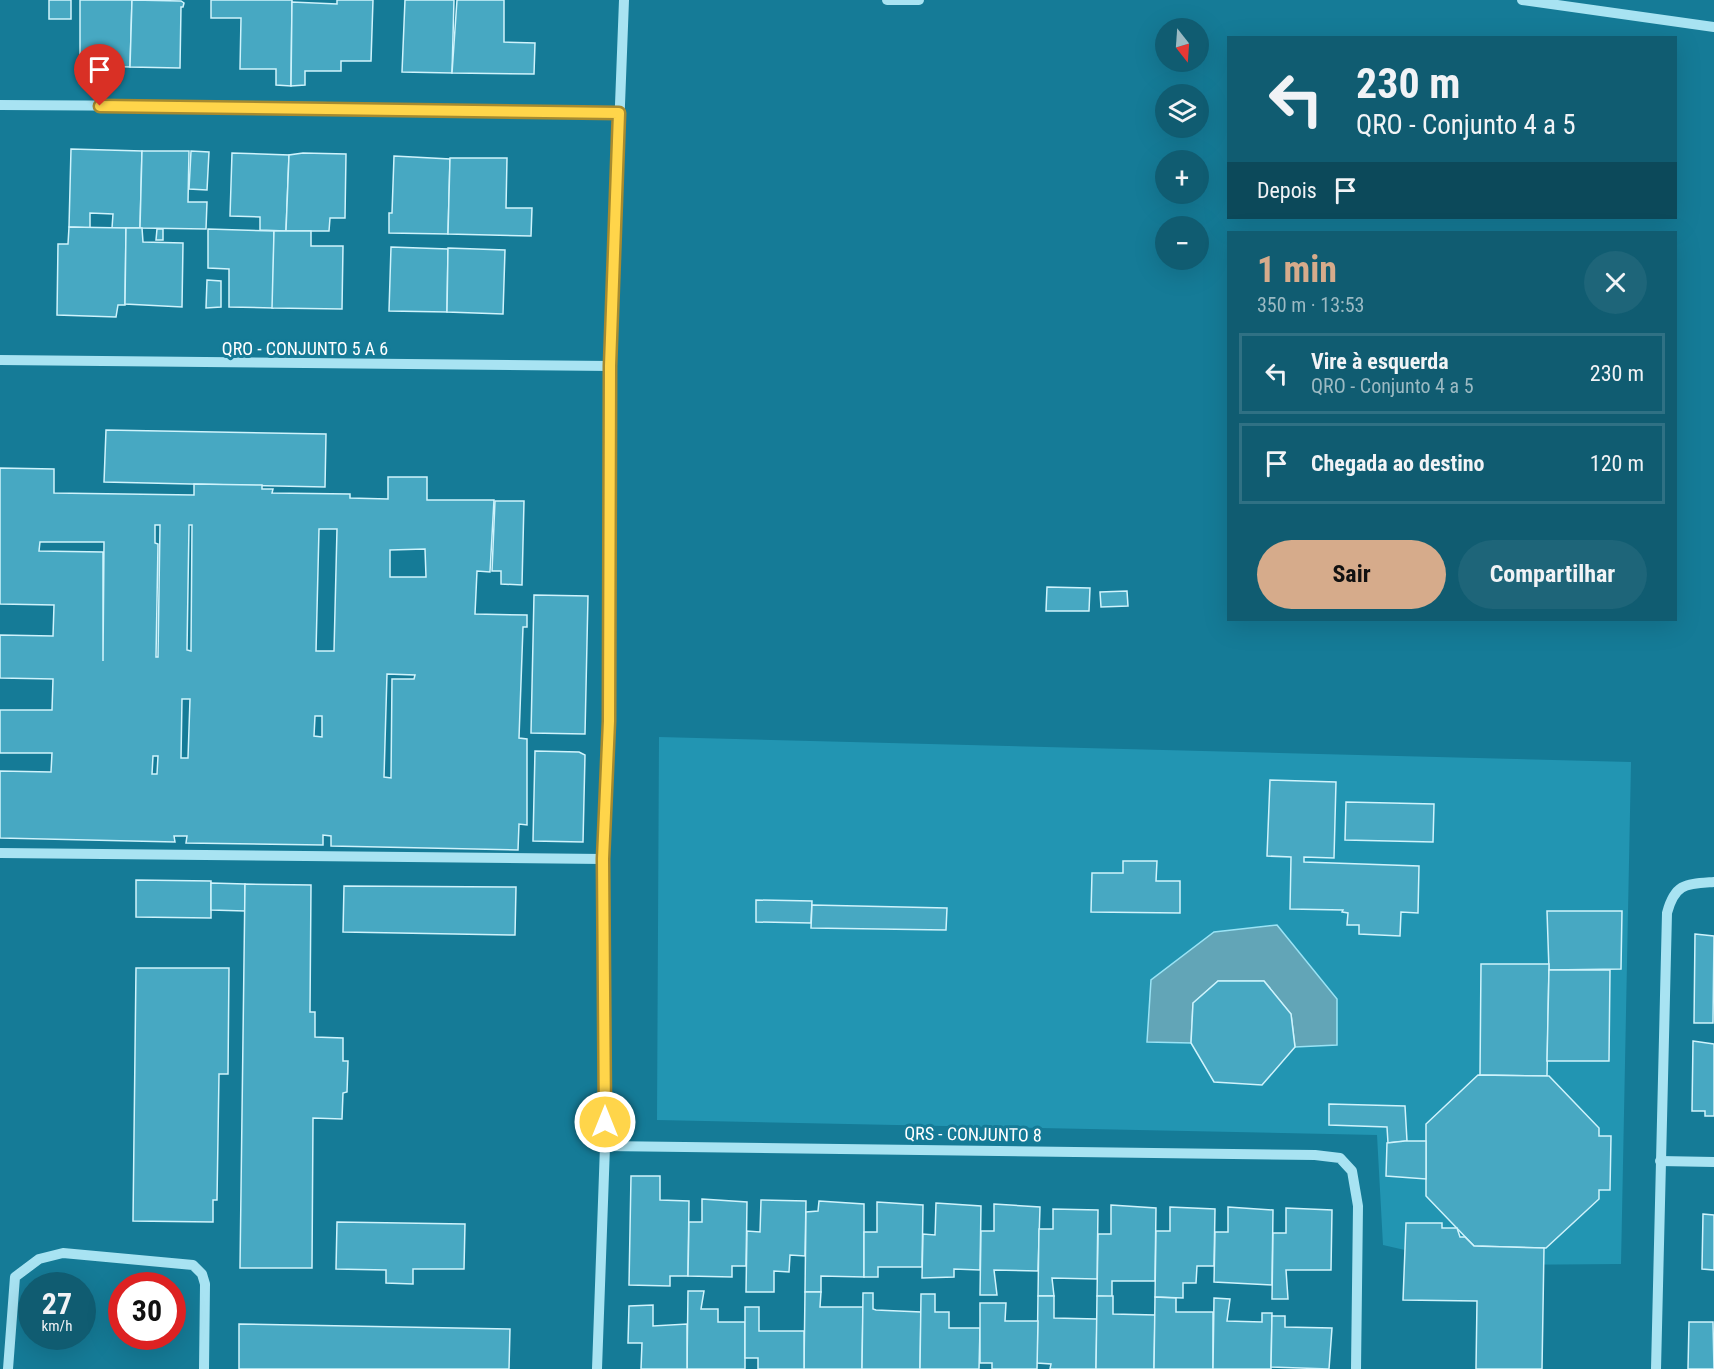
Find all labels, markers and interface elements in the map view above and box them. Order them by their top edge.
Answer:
north arrow [1155,18,1209,72]
map controls [1155,18,1209,270]
pin [74,44,125,106]
icon: arrive [83,53,116,86]
text: 230 m [1356,59,1461,108]
icon: left [1257,60,1335,138]
button: layers [1155,84,1209,138]
text: QRO - Conjunto 4 a 5 [1356,109,1575,141]
button: + [1155,150,1209,204]
icon: arrive [1329,174,1362,207]
text: Depois [1257,178,1317,203]
button: − [1155,216,1209,270]
text: 1 min [1257,249,1337,291]
button: close [1584,251,1647,314]
text: 350 m · 13:53 [1257,293,1364,317]
street label: QRO - CONJUNTO 5 A 6 [222,338,388,359]
text: Vire à esquerda [1311,349,1449,374]
icon: left [1260,357,1293,390]
text: 230 m [1590,361,1644,386]
text: QRO - Conjunto 4 a 5 [1311,374,1474,398]
icon: arrive [1260,447,1293,480]
text: Chegada ao destino [1311,451,1485,476]
text: 120 m [1590,451,1644,476]
button: Sair [1257,540,1446,609]
button: Compartilhar [1458,540,1647,609]
position arrow [573,1090,637,1154]
street label: QRS - CONJUNTO 8 [904,1122,1042,1146]
speed limit sign: 30 [108,1272,186,1350]
text: 27 [42,1286,72,1321]
text: km/h [42,1317,72,1335]

